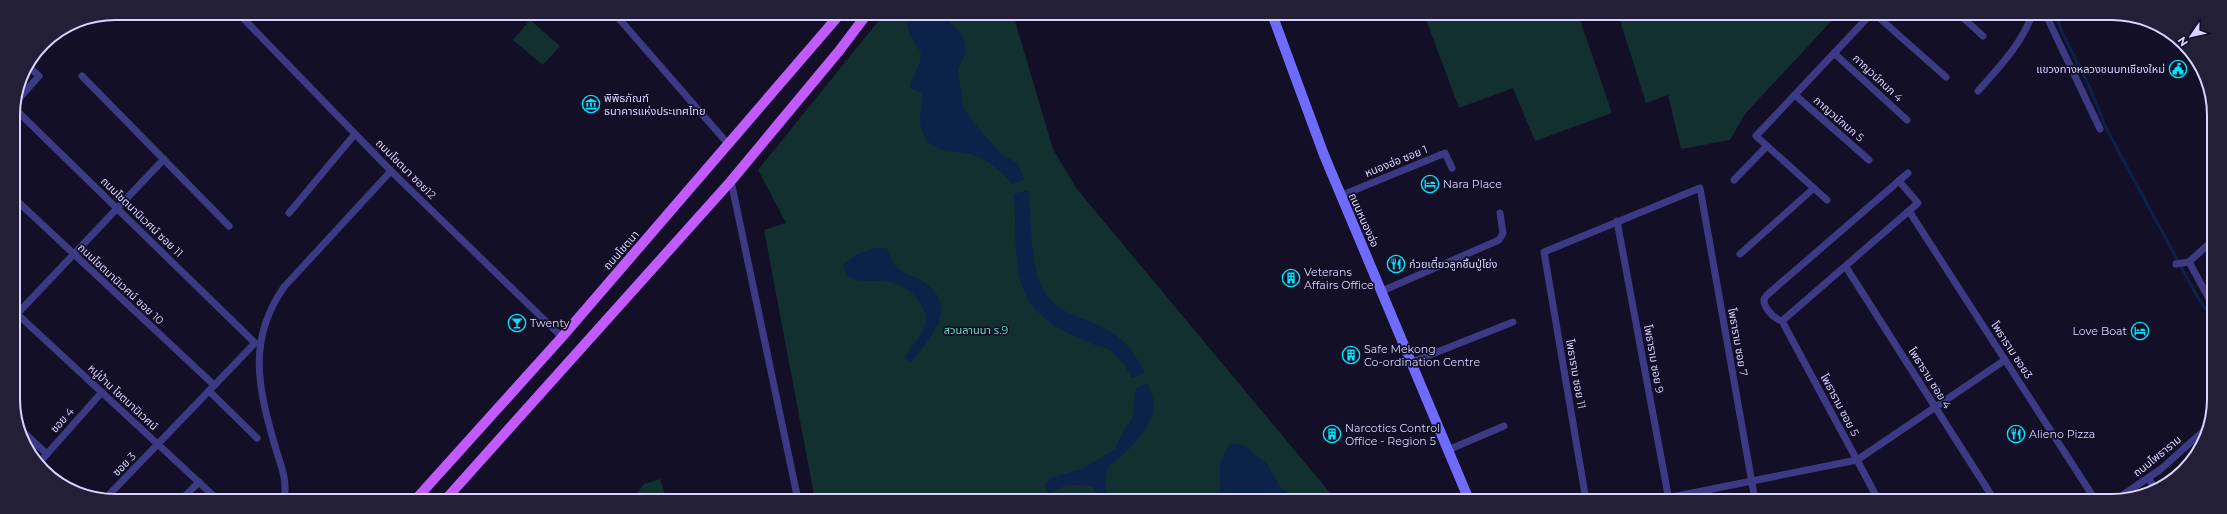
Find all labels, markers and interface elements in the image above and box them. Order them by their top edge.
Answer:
north arrow [2171,16,2211,56]
text: N [2174,34,2191,49]
street label: กาญวน์กนก 4 [1850,51,1906,105]
public building icon: แขวงทางหลวงชนบทเชียงใหม่ [2168,59,2188,79]
place label: แขวงทางหลวงชนบทเชียงใหม่ [2036,62,2165,76]
place label: พิพิธภัณฑ์ ธนาคารแห่งประเทศไทย [604,91,706,118]
street label: กาญวน์กนก 5 [1811,93,1867,145]
museum icon: พิพิธภัณฑ์ ธนาคารแห่งประเทศไทย [581,94,601,114]
street label: ถนนโชตนา ซอย12 [373,136,439,202]
street label: หนองฮ่อ ซอย 1 [1363,142,1429,180]
street label: ถนนโชตนานิเวศน์ ซอย 11 [98,174,186,260]
hotel icon: Nara Place [1420,174,1440,194]
place label: Nara Place [1443,177,1502,191]
street label: ถนนหนองฮ่อ [1346,191,1382,249]
street label: ถนนโชตนา [600,227,642,273]
street label: ถนนโชตนานิเวศน์ ซอย 10 [75,241,167,327]
restaurant icon: ก๋วยเตี๋ยวลูกชิ้นปู่โย่ง [1386,254,1406,274]
place label: ก๋วยเตี๋ยวลูกชิ้นปู่โย่ง [1409,256,1498,271]
place label: Veterans Affairs Office [1304,265,1374,292]
building icon: Veterans Affairs Office [1281,268,1301,288]
street label: โพธาราม ซอย 7 [1725,307,1751,377]
bar icon: Twenty [507,313,527,333]
place label: Twenty [530,316,570,330]
street label: โพธาราม ซอย3 [1988,319,2036,381]
hotel icon: Love Boat [2130,321,2150,341]
park label: สวนลานนา ร.9 [944,323,1009,337]
street label: โพธาราม ซอย 9 [1641,324,1667,395]
place label: Love Boat [2072,324,2128,338]
street label: โพธาราม ซอย 11 [1563,338,1589,410]
place label: Safe Mekong Co-ordination Centre [1364,342,1480,369]
building icon: Safe Mekong Co-ordination Centre [1341,345,1361,365]
street label: โพธาราม ซอย 4 [1906,345,1955,412]
street label: หมู่บ้าน โชตนานิเวศน์ [85,361,161,433]
street label: โพธาราม ซอย 5 [1818,371,1862,439]
street label: ซอย 4 [47,404,77,436]
place label: Narcotics Control Office - Region 5 [1345,421,1440,448]
building icon: Narcotics Control Office - Region 5 [1322,424,1342,444]
restaurant icon: Alieno Pizza [2006,424,2026,444]
place label: Alieno Pizza [2029,427,2095,441]
street label: ถนนโพธาราม [2130,432,2184,480]
street label: ซอย 3 [109,449,139,479]

